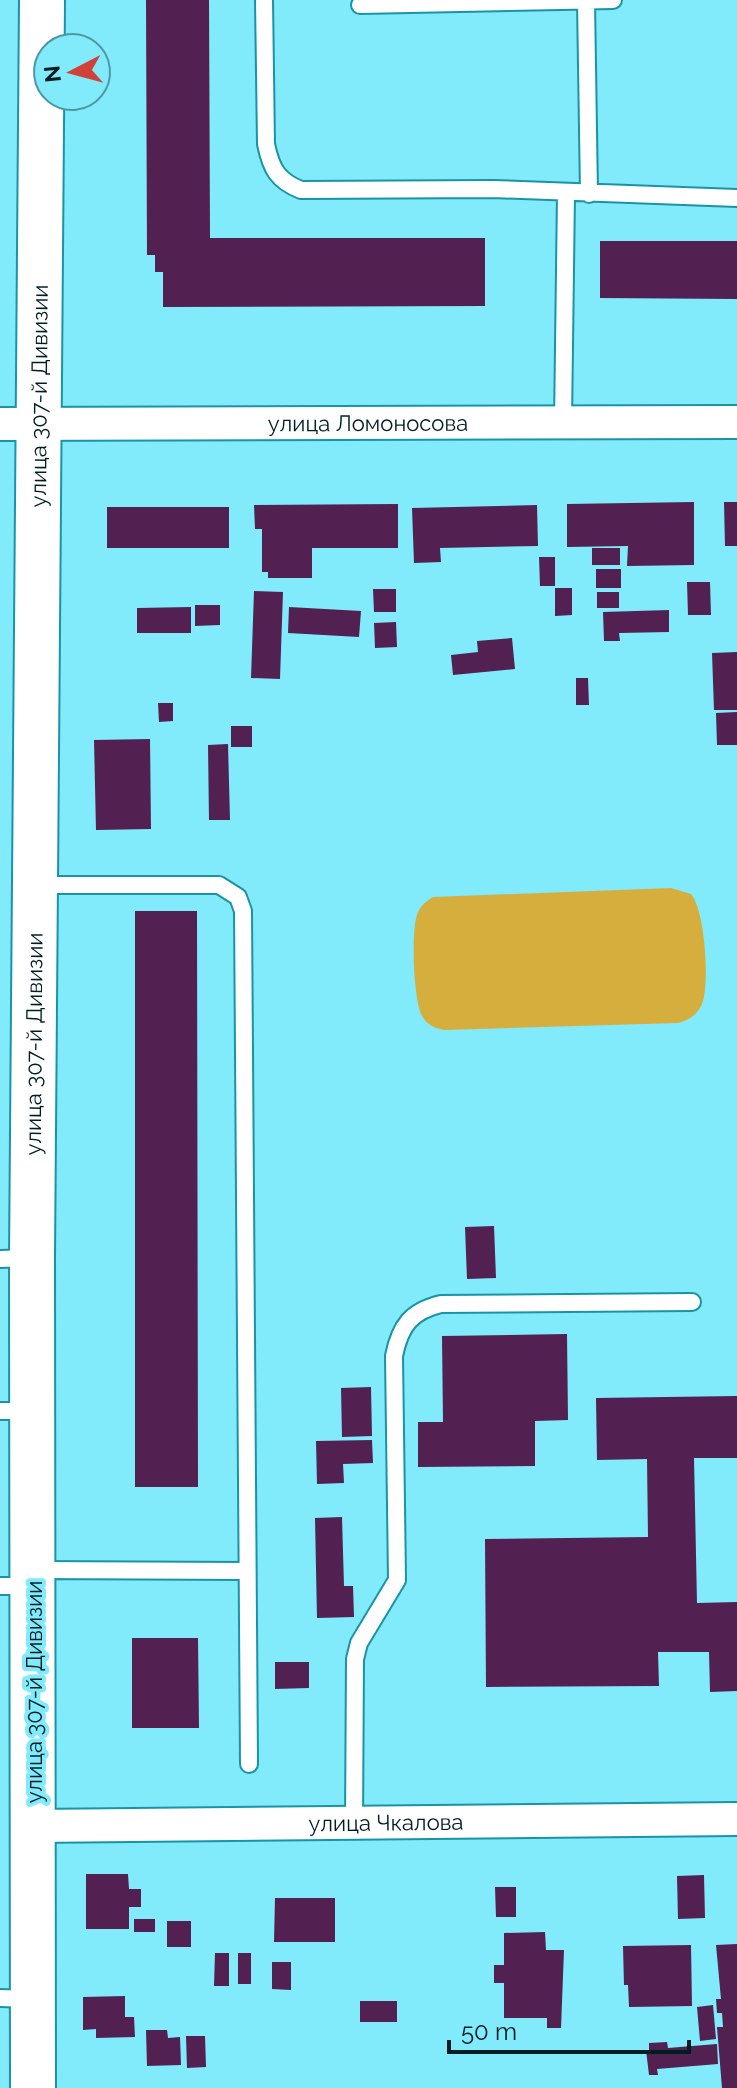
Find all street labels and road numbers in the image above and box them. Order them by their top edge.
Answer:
street label: улица 307-й Дивизии [25,285,53,508]
street label: улица Ломоносова [268,410,468,436]
street label: улица 307-й Дивизии [20,933,48,1156]
street label: улица 307-й Дивизии [21,1581,47,1803]
street label: улица Чкалова [308,1809,464,1836]

